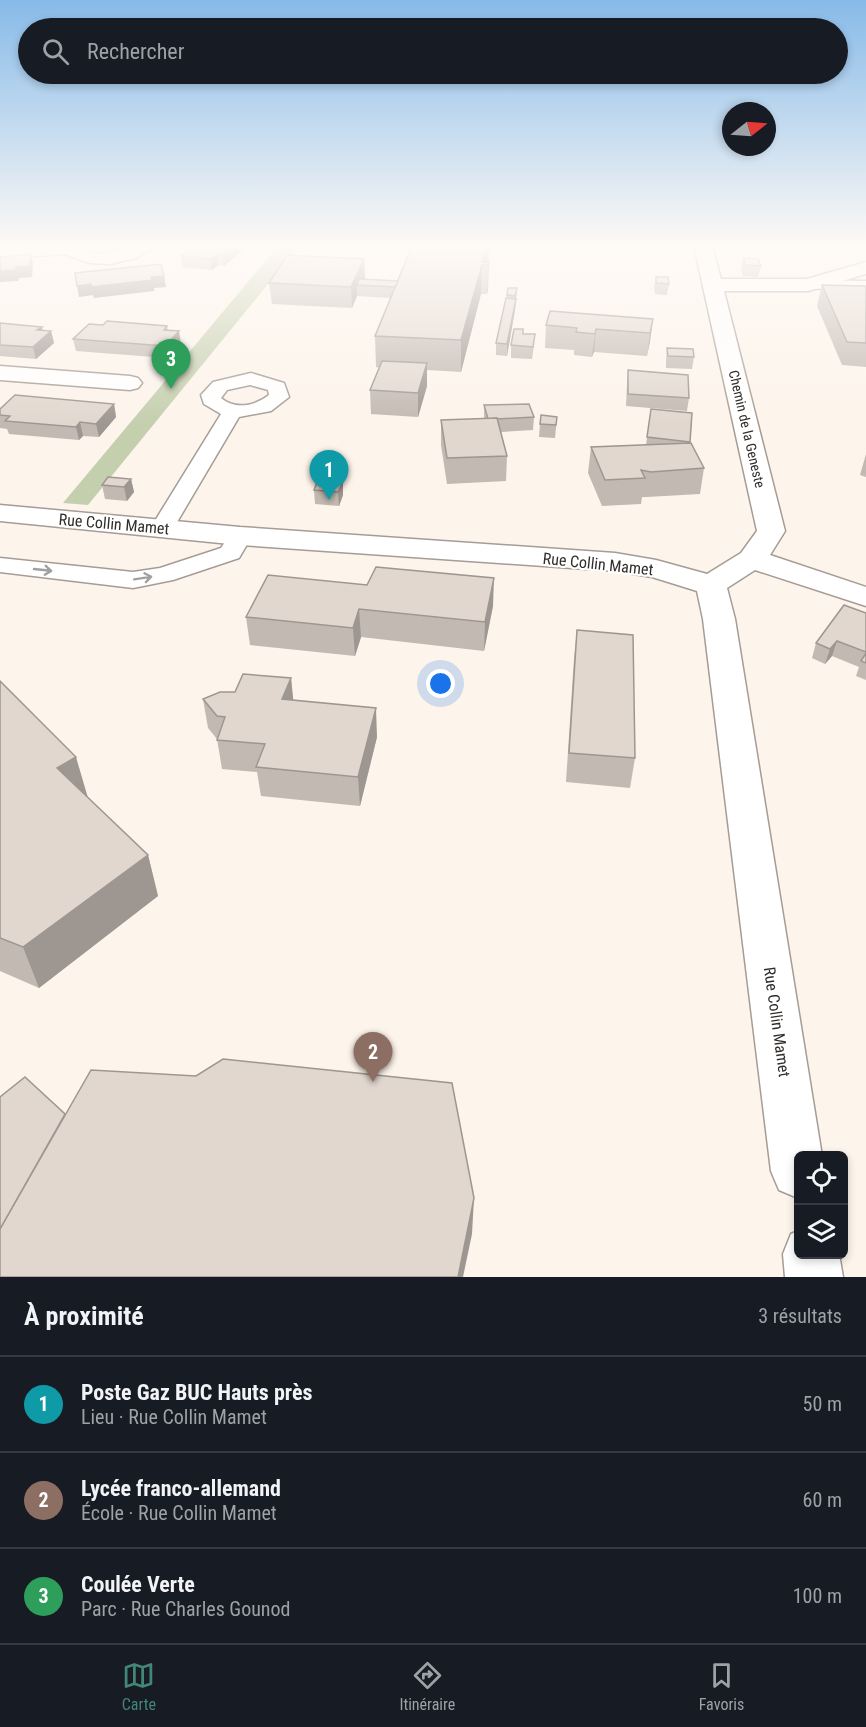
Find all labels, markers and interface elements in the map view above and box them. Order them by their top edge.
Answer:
search box [18,18,848,84]
icon: search [39,35,72,68]
text: Rechercher [87,39,184,64]
north arrow [722,102,776,156]
pin: 3 [152,340,190,389]
street label: Chemin de la Geneste [726,369,768,490]
pin: 1 [310,450,348,500]
street label: Rue Collin Mamet [58,510,170,538]
street label: Rue Collin Mamet [542,549,654,579]
one-way arrow [32,565,52,576]
one-way arrow [133,573,153,584]
your location [426,669,455,698]
street label: Rue Collin Mamet [760,966,794,1079]
pin: 2 [354,1032,392,1082]
map controls [794,1151,848,1259]
button: locate [794,1151,848,1205]
button: layers [794,1205,848,1259]
text: À proximité [24,1301,144,1331]
text: 3 résultats [758,1304,842,1328]
text: Poste Gaz BUC Hauts près [81,1380,312,1405]
text: 1 [38,1392,49,1416]
text: 50 m [803,1392,842,1416]
text: Lieu · Rue Collin Mamet [81,1405,267,1429]
text: Lycée franco-allemand [81,1476,281,1501]
text: 2 [38,1488,49,1512]
text: 60 m [803,1488,842,1512]
text: École · Rue Collin Mamet [81,1501,277,1525]
text: Coulée Verte [81,1572,195,1597]
text: 3 [38,1584,49,1608]
text: 100 m [793,1584,842,1608]
text: Parc · Rue Charles Gounod [81,1597,291,1621]
tab: Carte [122,1659,156,1714]
tab: Itinéraire [399,1659,455,1714]
tab: Favoris [699,1659,744,1714]

